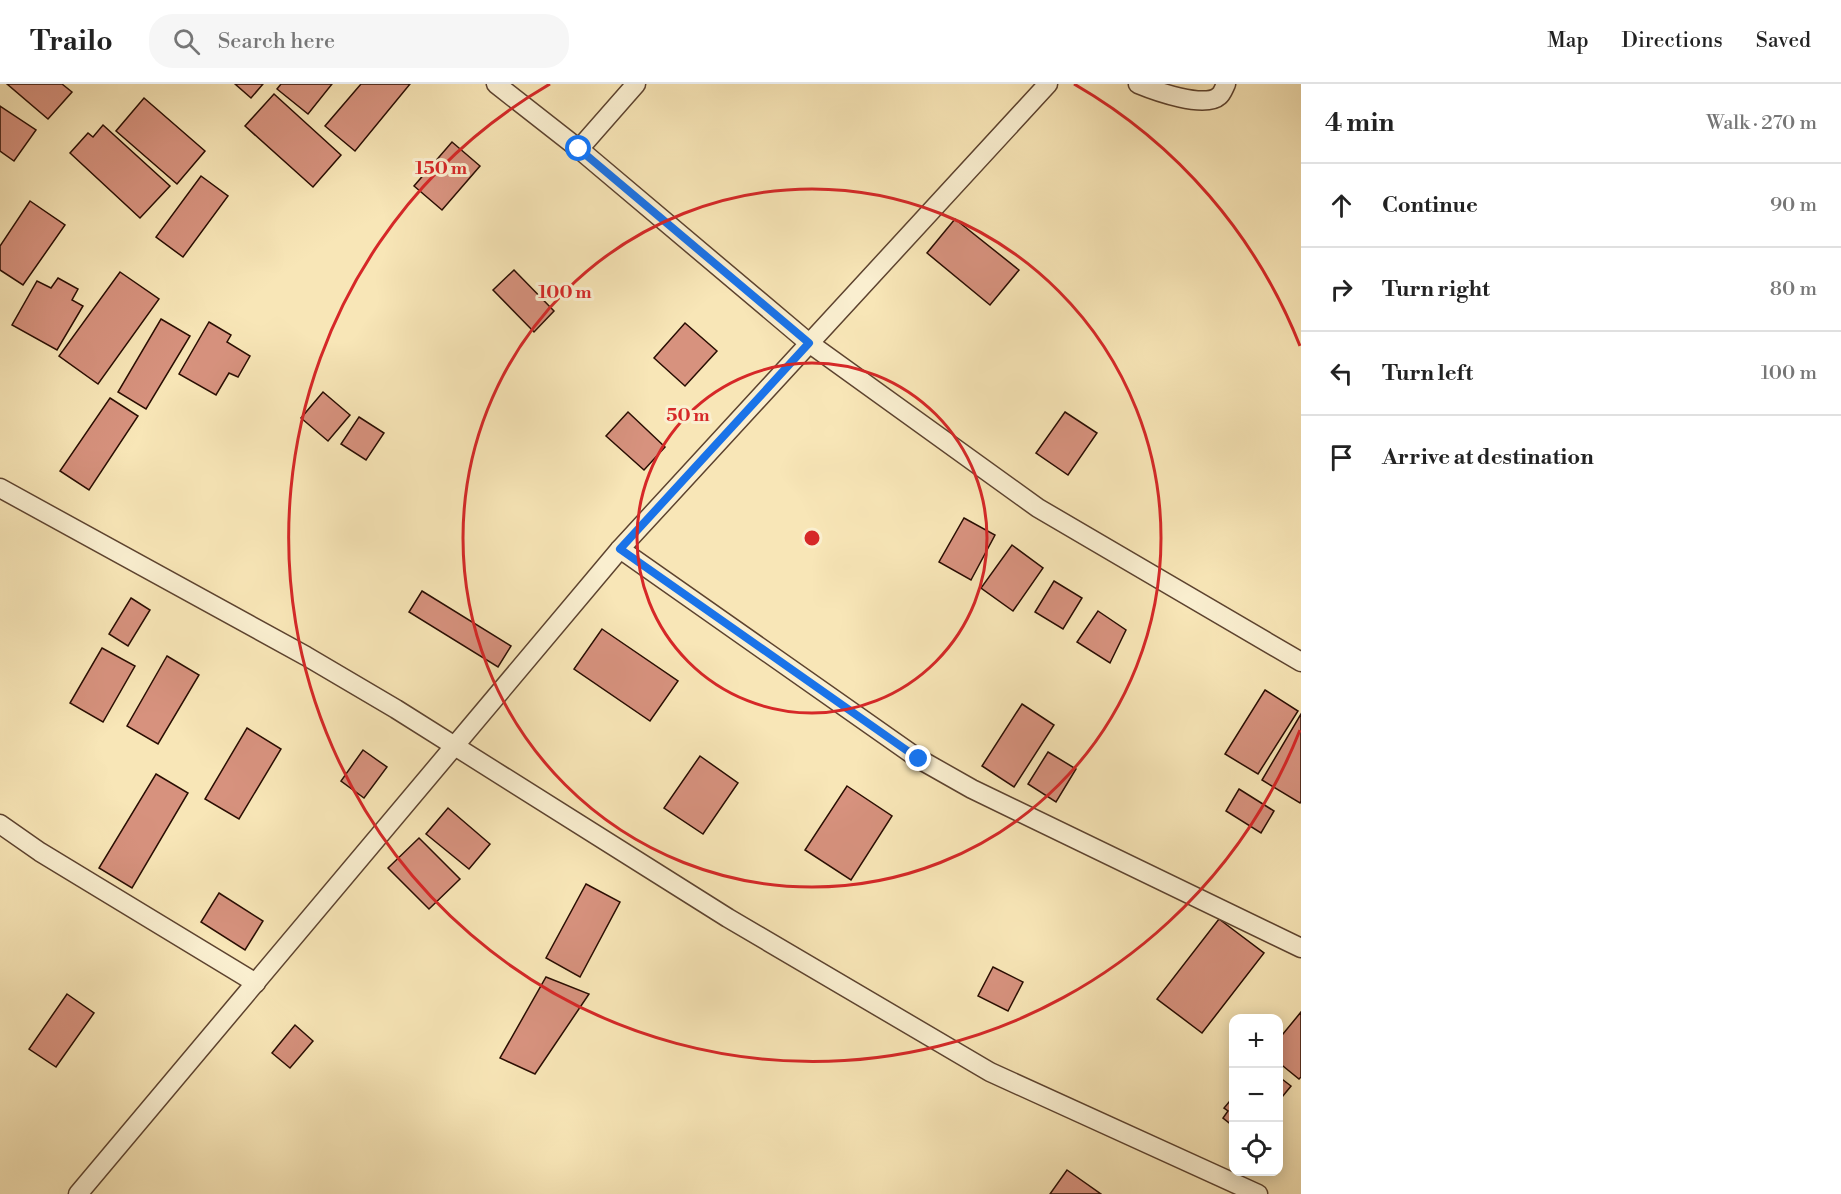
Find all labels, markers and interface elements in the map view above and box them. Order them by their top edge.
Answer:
search box [149,14,569,68]
text: Trailo [30,24,113,59]
icon: search [170,25,203,58]
text: Search here [218,28,335,55]
text: Map [1547,28,1589,54]
text: Directions [1622,28,1723,54]
text: Saved [1756,28,1811,54]
text: 4 min [1325,107,1395,139]
text: Walk · 270 m [1706,111,1817,136]
route start [565,135,591,161]
text: 150 m [415,157,468,180]
icon: ahead [1325,189,1358,222]
text: Continue [1382,192,1478,219]
text: 90 m [1770,193,1817,218]
icon: right [1325,273,1358,306]
text: Turn right [1382,276,1490,303]
text: 80 m [1770,277,1817,302]
text: 100 m [538,281,592,304]
icon: left [1325,357,1358,390]
text: Turn left [1382,360,1473,387]
text: 100 m [1761,361,1817,386]
text: 50 m [666,404,710,427]
icon: arrive [1325,441,1358,474]
text: Arrive at destination [1382,444,1594,471]
centre of rings [802,528,822,548]
route end [905,745,931,771]
map controls [1229,1014,1283,1176]
button: + [1229,1014,1283,1068]
button: − [1229,1068,1283,1122]
button: locate [1229,1122,1283,1176]

